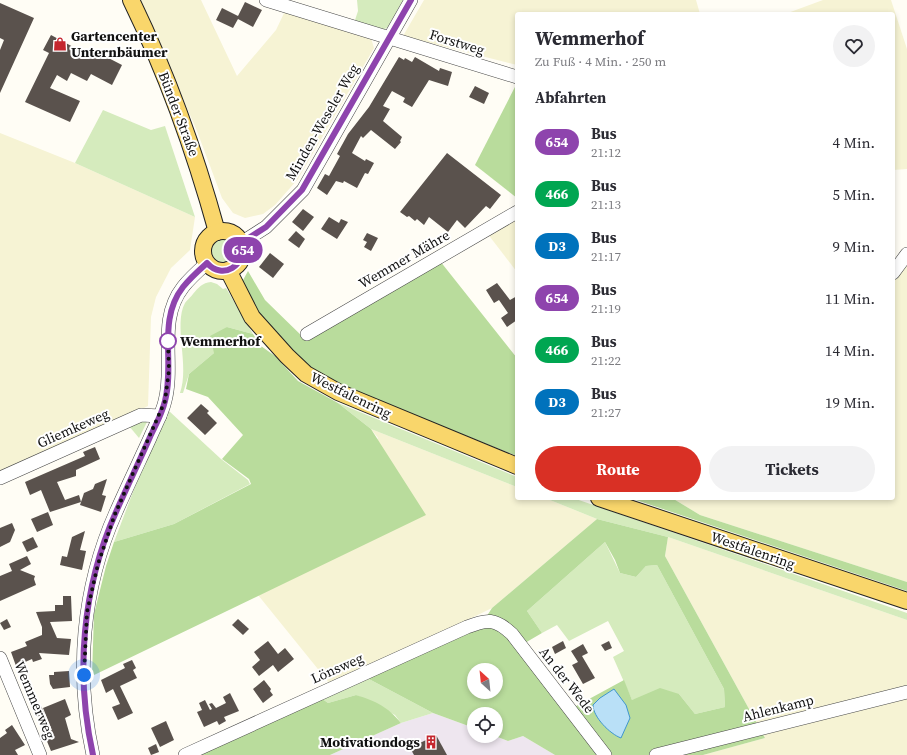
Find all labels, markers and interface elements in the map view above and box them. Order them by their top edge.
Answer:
street label: Forstweg [427,24,487,60]
text: Wemmerhof [535,25,644,51]
button: heart [833,25,875,67]
place label: Gartencenter Unternbäumer [71,26,168,62]
shop icon: Gartencenter Unternbäumer [52,36,68,52]
text: Zu Fuß · 4 Min. · 250 m [535,53,666,70]
street label: Minden-Weseler Weg [280,60,364,184]
street label: Bünder Straße [154,69,204,159]
text: Abfahrten [535,87,606,108]
text: Bus [591,123,617,144]
text: 654 [546,132,568,152]
text: 4 Min. [832,132,875,153]
text: 21:12 [591,144,621,161]
text: Bus [591,175,617,196]
text: 466 [546,184,568,204]
text: 5 Min. [832,184,875,205]
text: 21:13 [591,196,621,213]
street label: Wemmer Mähre [355,225,453,293]
text: Bus [591,227,617,248]
text: D3 [548,236,566,256]
text: 9 Min. [832,236,875,257]
line badge: 654 [220,237,266,263]
text: 654 [232,240,254,260]
text: 21:17 [591,248,621,265]
text: Bus [591,279,617,300]
text: 654 [546,288,568,308]
text: 11 Min. [825,288,875,309]
text: 21:19 [591,300,621,317]
place label: Wemmerhof [180,331,262,351]
text: Bus [591,331,617,352]
marker: Wemmerhof [159,332,177,350]
text: 466 [546,340,568,360]
text: 14 Min. [825,340,875,361]
text: 21:22 [591,352,621,369]
street label: Westfalenring [307,367,395,423]
text: Bus [591,383,617,404]
text: D3 [548,392,566,412]
text: 19 Min. [825,392,875,413]
street label: Gliemkeweg [34,403,112,453]
text: 21:27 [591,404,621,421]
button: Route [535,446,701,492]
button: Tickets [709,446,875,492]
street label: Westfalenring [708,526,798,574]
street label: An der Wede [535,642,599,718]
street label: Lönsweg [308,648,366,688]
street label: Wemmerweg [10,658,60,742]
north arrow [467,663,503,699]
map controls [467,663,503,743]
your location [74,665,94,685]
street label: Ahlenkamp [740,689,816,727]
button: locate [467,707,503,743]
place label: Motivationdogs [320,732,421,752]
building icon: Motivationdogs [423,734,439,750]

